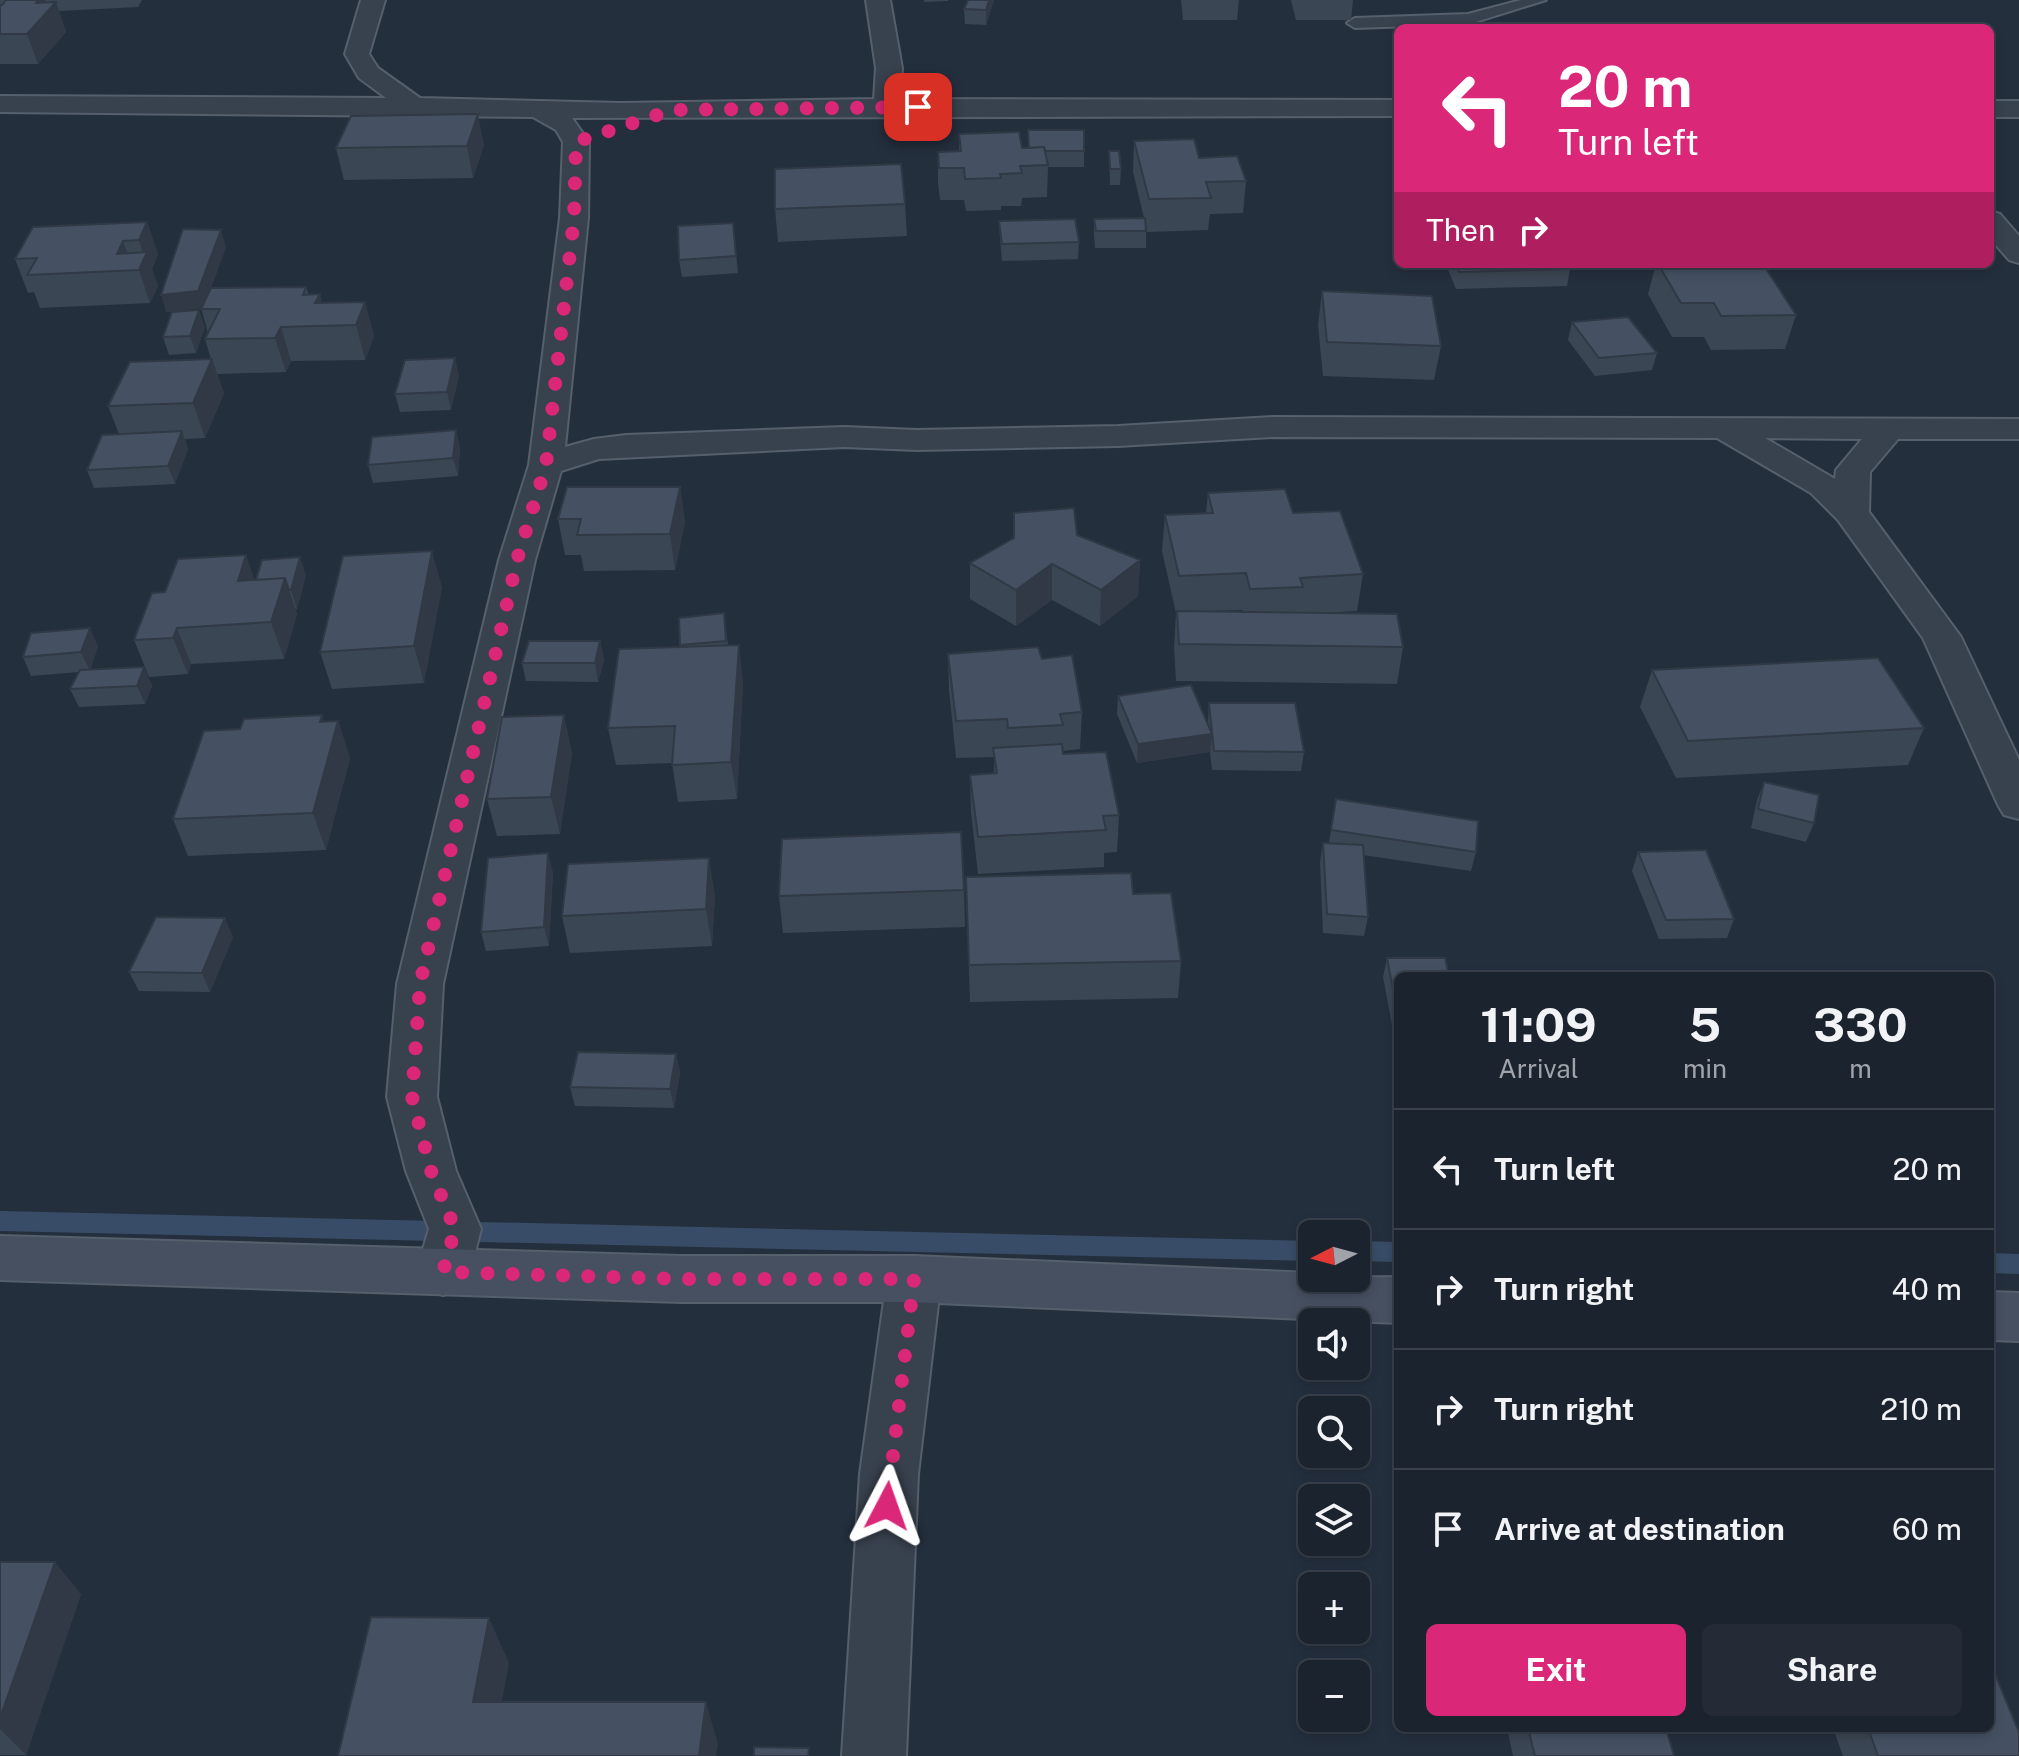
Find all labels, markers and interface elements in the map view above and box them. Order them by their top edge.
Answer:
text: 20 m [1558,54,1692,120]
icon: left [1426,56,1530,160]
pin [884,73,952,141]
icon: arrive [896,85,940,129]
text: Turn left [1558,121,1699,163]
icon: right [1511,208,1555,252]
text: Then [1426,212,1495,248]
text: 11:09 [1480,996,1597,1053]
text: 5 [1689,996,1721,1053]
text: 330 [1813,996,1908,1053]
text: Arrival [1498,1053,1579,1084]
text: min [1683,1053,1727,1084]
text: m [1849,1053,1872,1084]
icon: left [1426,1147,1470,1191]
text: Turn left [1494,1151,1615,1187]
text: 20 m [1893,1151,1962,1187]
north arrow [1298,1220,1370,1292]
map controls [1298,1220,1370,1732]
icon: right [1426,1267,1470,1311]
text: Turn right [1494,1271,1634,1307]
text: 40 m [1892,1271,1962,1307]
button: sound [1298,1308,1370,1380]
icon: right [1426,1387,1470,1431]
text: Turn right [1494,1391,1634,1427]
text: 210 m [1880,1391,1962,1427]
button: search [1298,1396,1370,1468]
position arrow [845,1464,929,1548]
button: layers [1298,1484,1370,1556]
icon: arrive [1426,1507,1470,1551]
text: Arrive at destination [1494,1511,1785,1547]
text: 60 m [1892,1511,1962,1547]
button: + [1298,1572,1370,1644]
button: Exit [1426,1624,1686,1716]
button: Share [1702,1624,1962,1716]
button: − [1298,1660,1370,1732]

